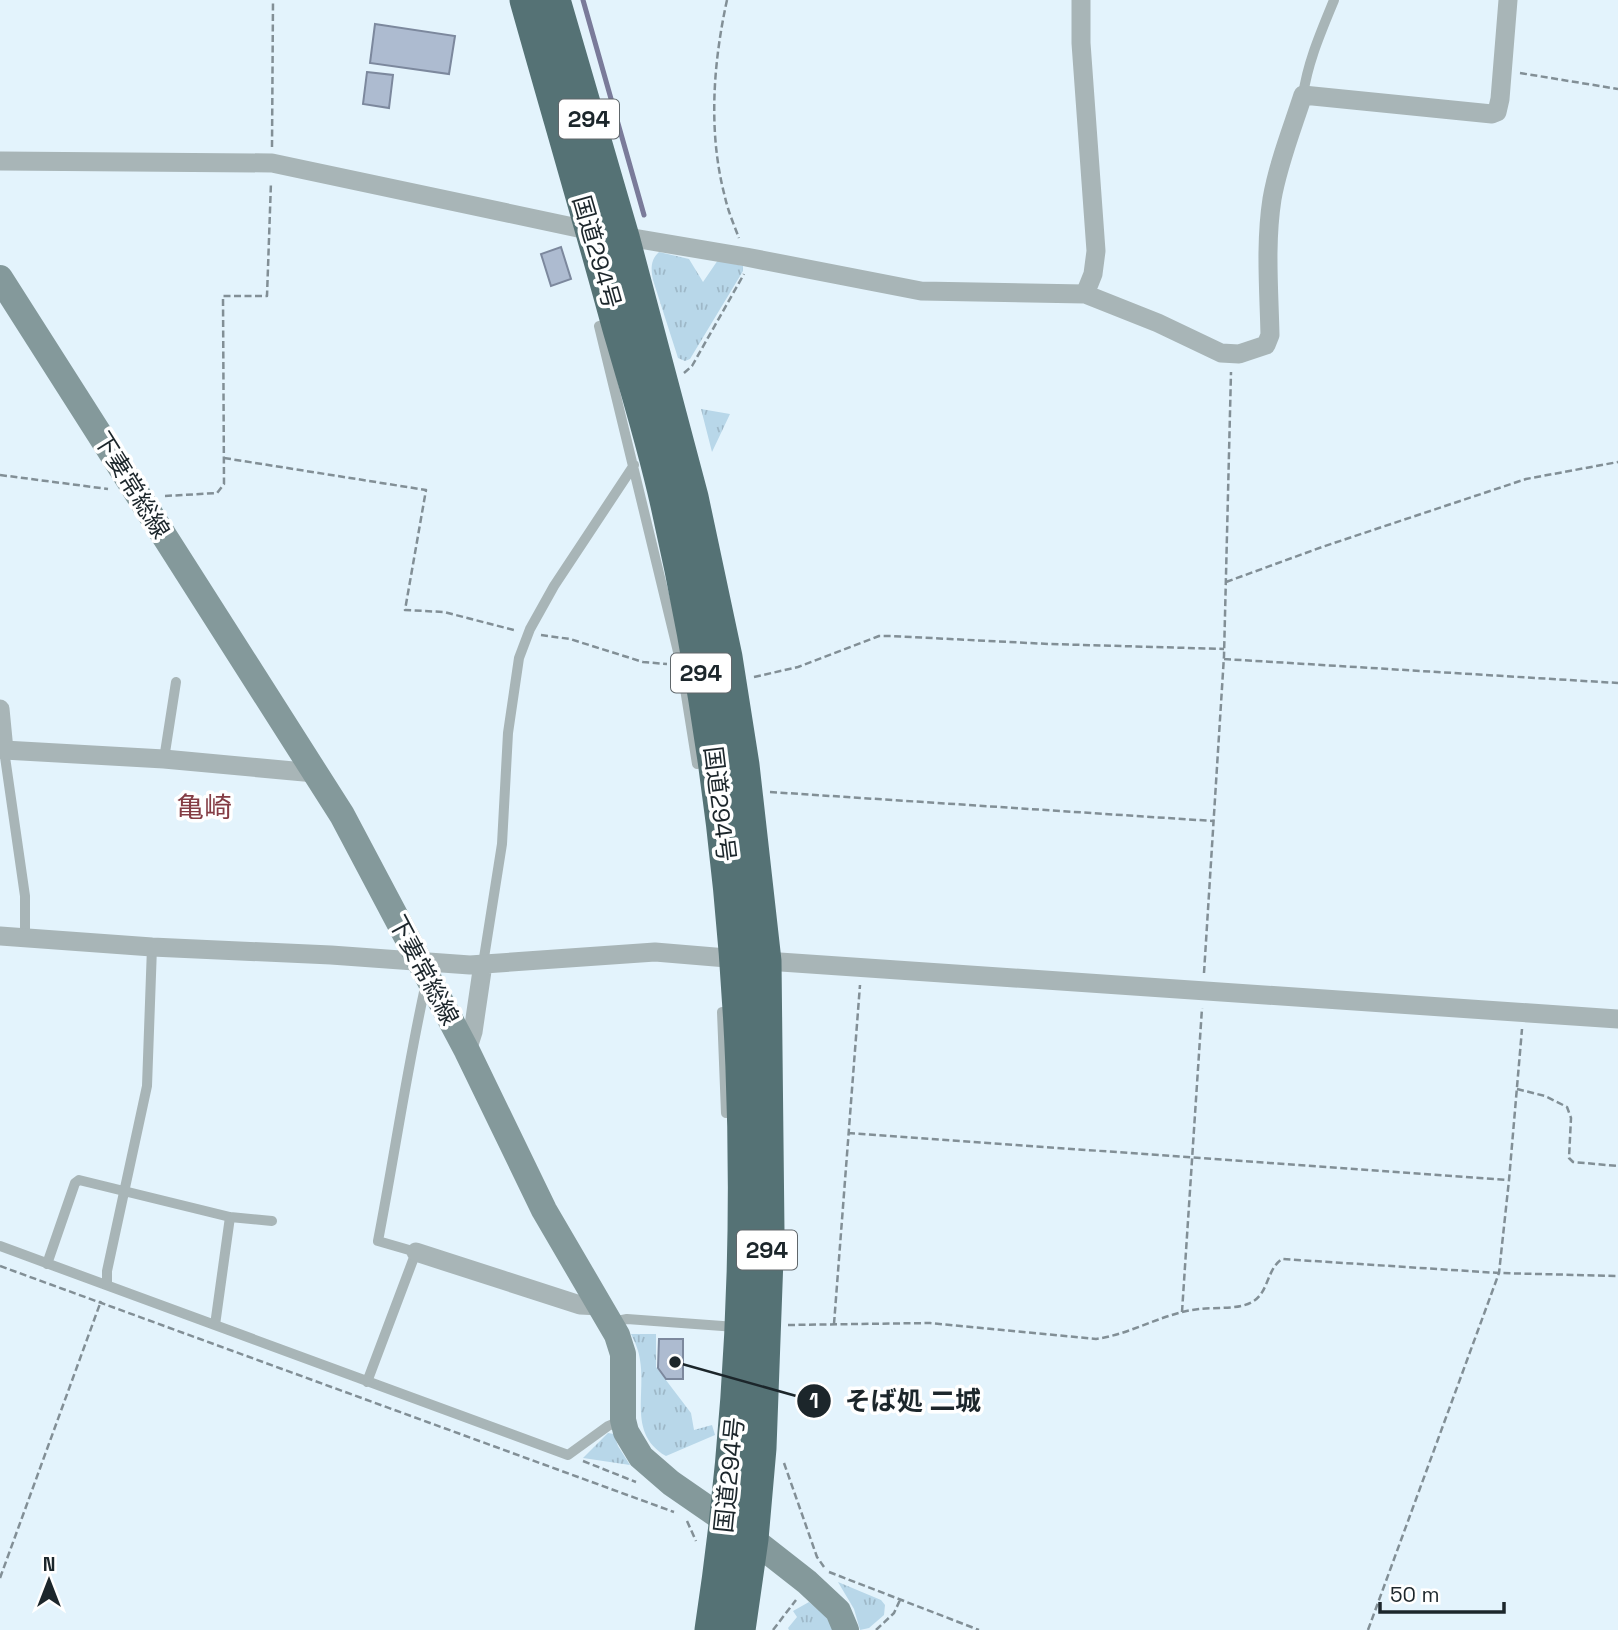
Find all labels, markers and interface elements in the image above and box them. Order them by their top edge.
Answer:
road number: 294 [559,100,619,138]
street label: 国道294号 [566,192,628,312]
street label: 下妻常総線 [87,426,177,544]
road number: 294 [671,653,731,692]
street label: 国道294号 [698,744,742,864]
district label: 亀崎 [176,789,232,825]
street label: 下妻常総線 [382,910,466,1030]
road number: 294 [737,1231,797,1270]
callout: そば処 二城 [796,1377,996,1424]
text: そば処 二城 [845,1384,981,1418]
text: 1 [809,1387,819,1414]
street label: 国道294号 [708,1416,750,1534]
north arrow [14,1546,84,1616]
text: N [43,1552,55,1577]
scale bar [1380,1570,1504,1614]
text: 50 m [1390,1581,1440,1608]

